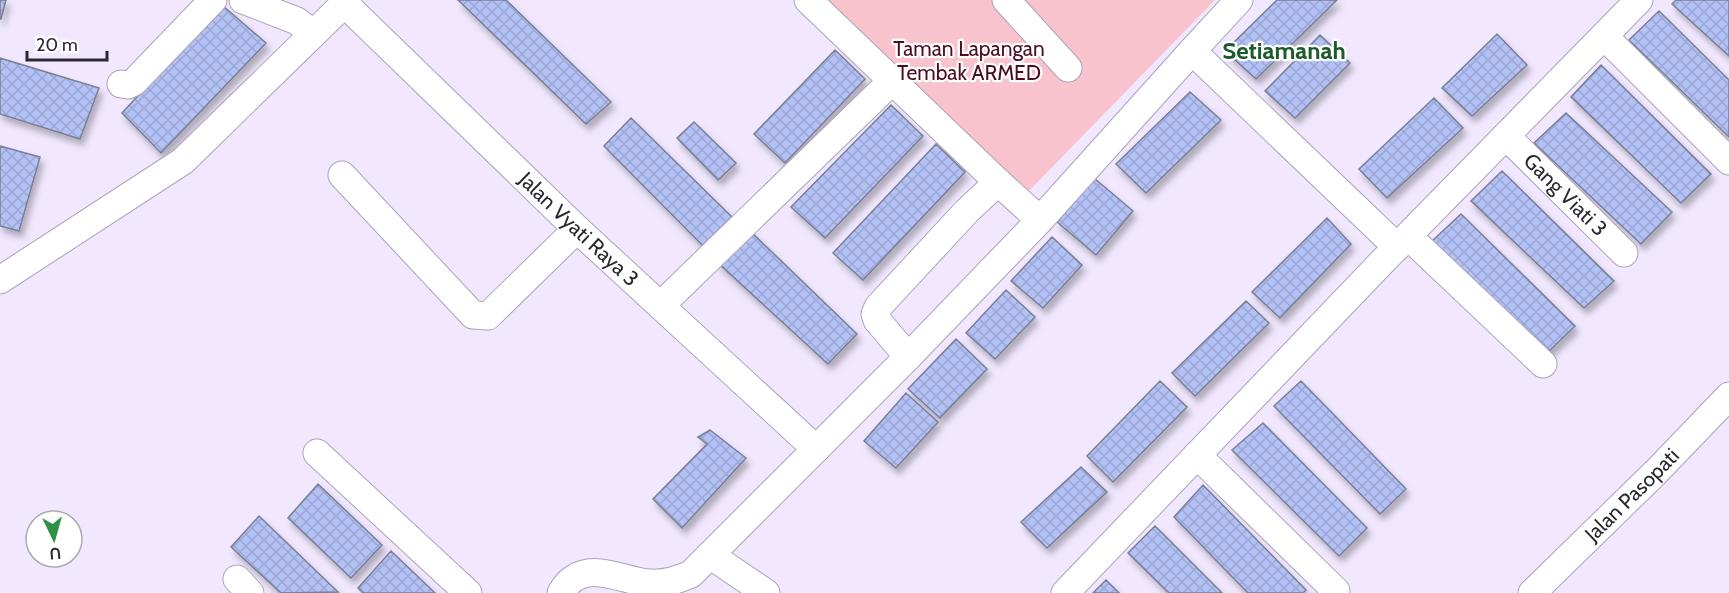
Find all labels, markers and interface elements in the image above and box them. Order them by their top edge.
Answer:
scale bar [27,24,106,62]
text: 20 m [36,34,78,56]
park label: Taman Lapangan Tembak ARMED [893,36,1045,85]
district label: Setiamanah [1222,36,1346,65]
street label: Gang Viati 3 [1519,148,1612,241]
street label: Jalan Vyati Raya 3 [513,166,644,291]
street label: Jalan Pasopati [1579,443,1684,547]
north arrow [24,509,84,569]
text: U [49,543,62,563]

